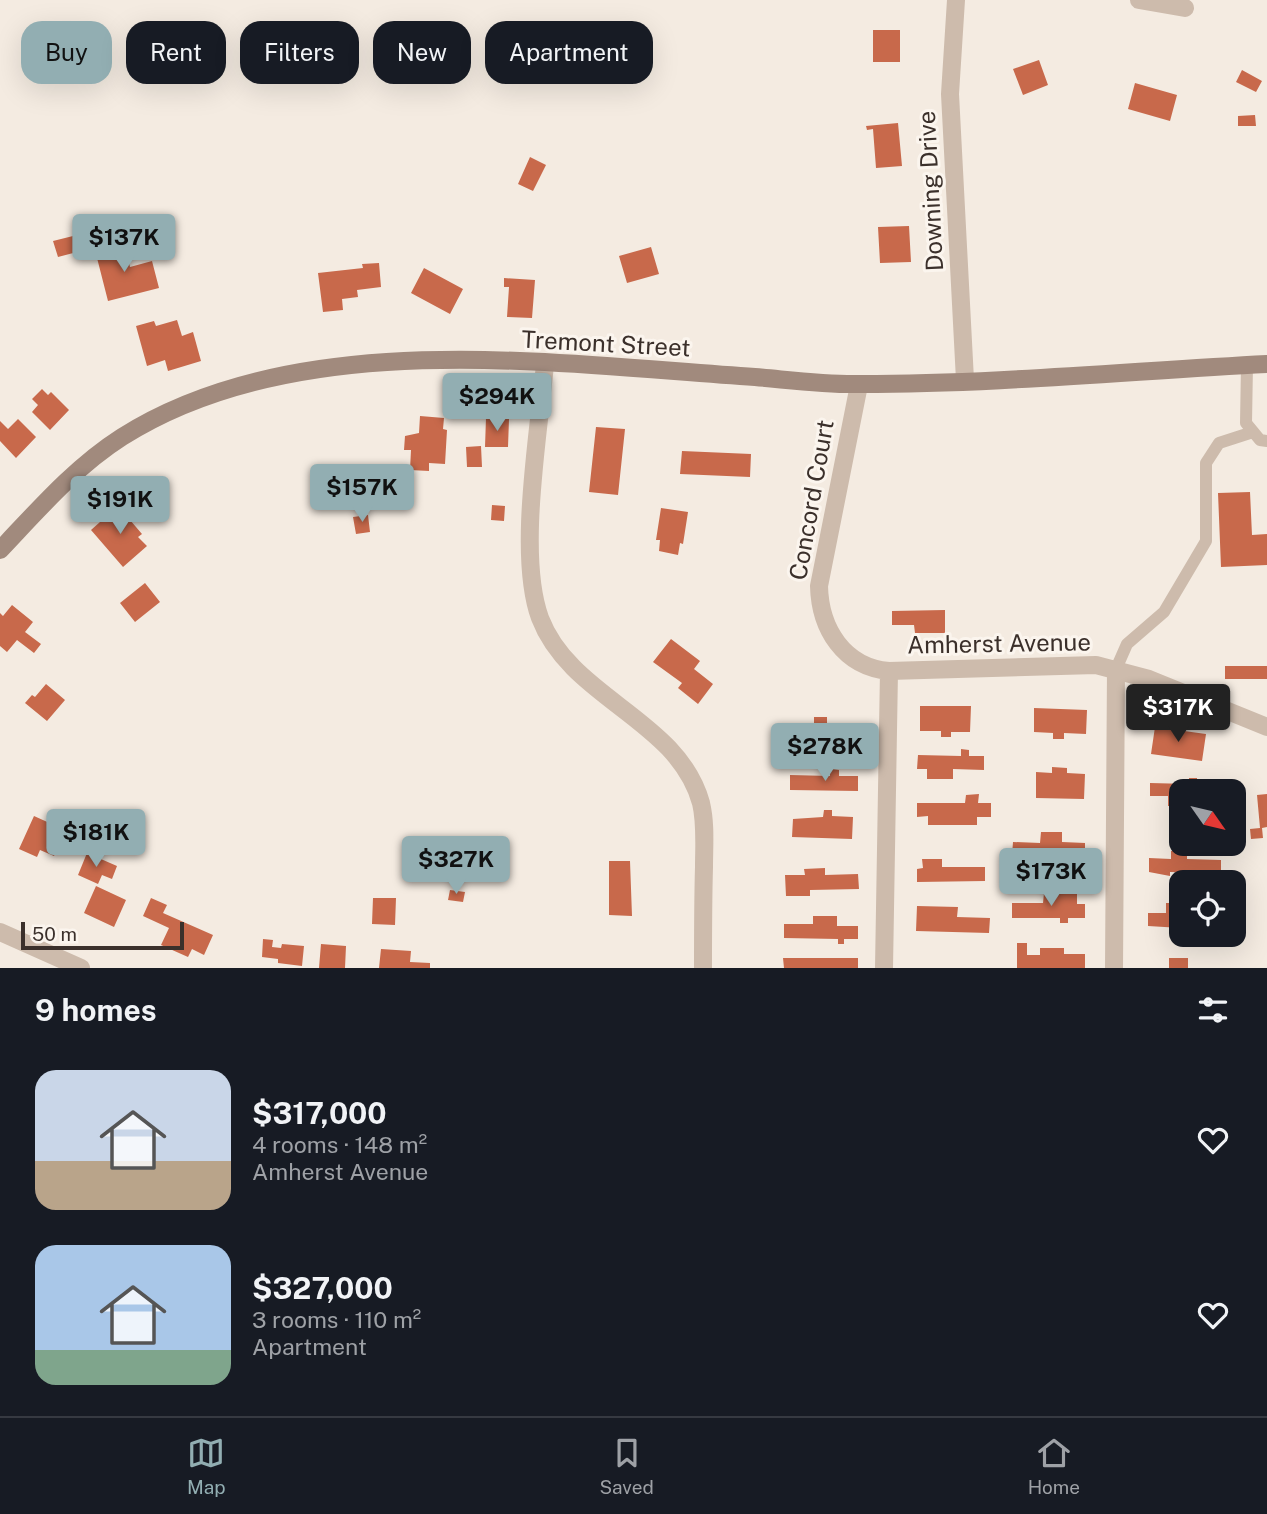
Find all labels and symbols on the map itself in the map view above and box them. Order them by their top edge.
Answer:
street label: Downing Drive [912,110,948,272]
pin: $137K [75,215,173,274]
street label: Tremont Street [521,325,691,361]
pin: $294K [448,374,546,433]
street label: Concord Court [783,417,839,582]
pin: $157K [313,464,411,524]
pin: $191K [71,476,169,536]
street label: Amherst Avenue [907,627,1091,659]
pin: $317K [1129,684,1227,744]
pin: $278K [776,724,874,783]
north arrow [1169,779,1246,856]
pin: $181K [47,810,145,869]
pin: $327K [407,836,505,896]
pin: $173K [1002,848,1100,908]
scale bar [21,919,184,951]

